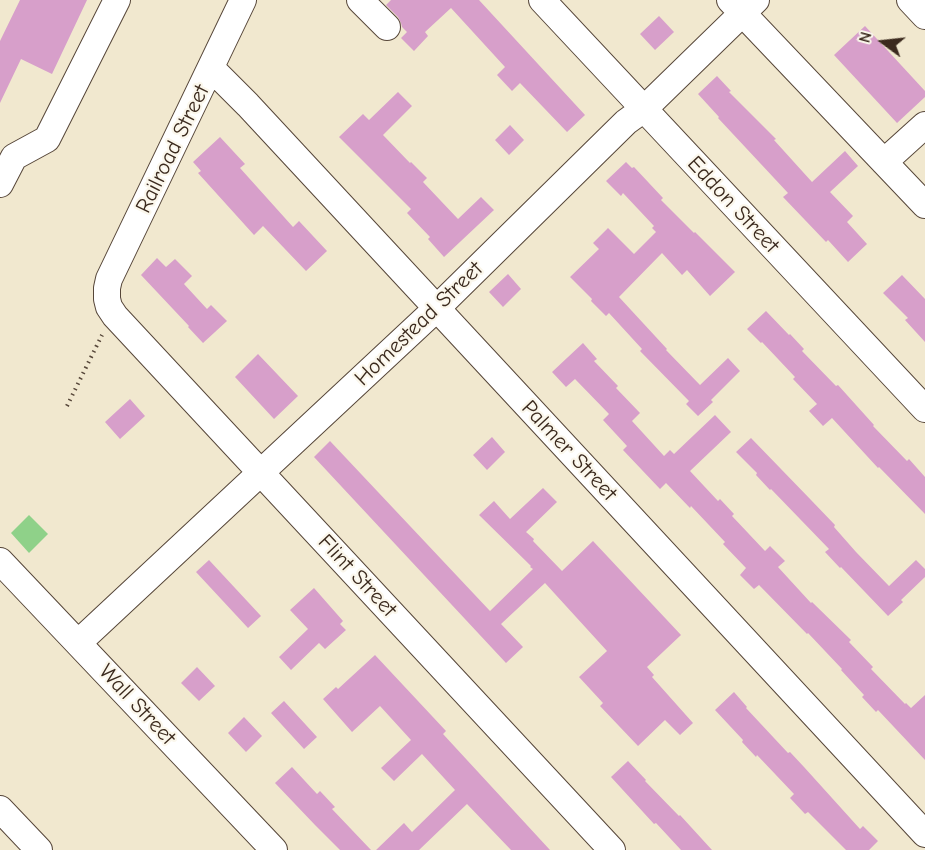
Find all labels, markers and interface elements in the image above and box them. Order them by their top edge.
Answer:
north arrow [853,12,913,72]
text: N [856,30,876,45]
street label: Railroad Street [131,81,215,217]
street label: Eddon Street [681,151,785,259]
street label: Homestead Street [349,256,489,392]
street label: Palmer Street [516,395,622,507]
street label: Flint Street [312,529,402,623]
street label: Wall Street [93,659,181,751]

